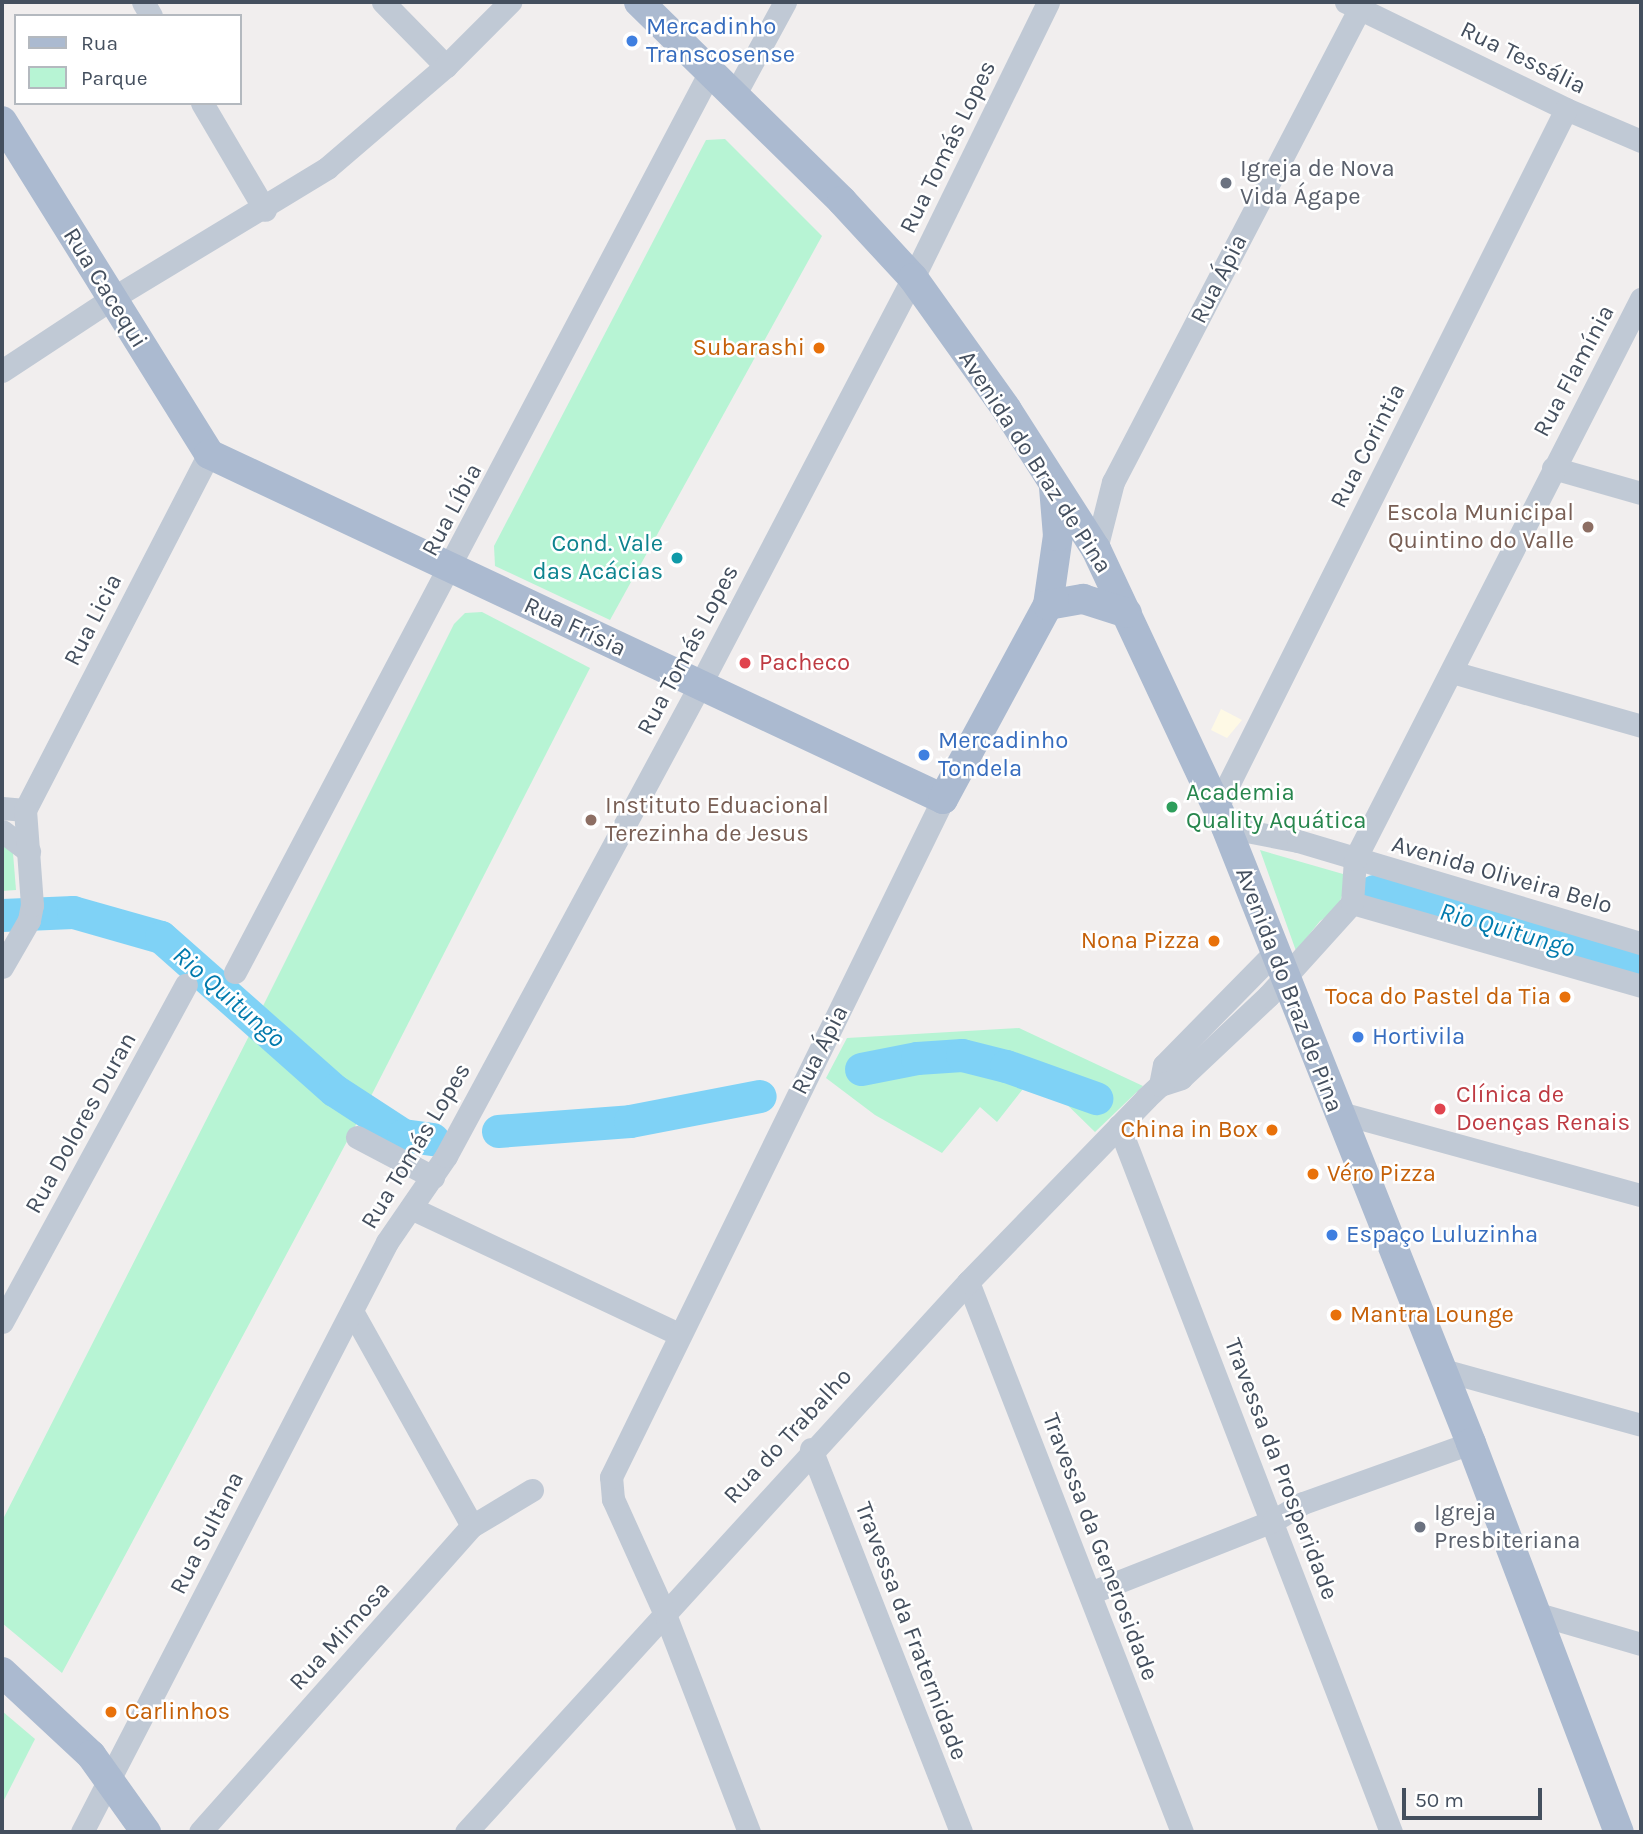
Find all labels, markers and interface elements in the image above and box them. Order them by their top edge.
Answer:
place label: Mercadinho Transcosense [646,13,795,69]
legend [14,14,242,105]
street label: Rua Tessália [1455,15,1591,101]
text: Rua [81,31,118,55]
marker: Mercadinho Transcosense [624,33,640,49]
street label: Rua Tomás Lopes [894,56,1002,238]
text: Parque [81,66,148,90]
place label: Igreja de Nova Vida Ágape [1240,155,1395,211]
marker: Igreja de Nova Vida Ágape [1218,175,1234,191]
street label: Rua Cacequi [57,222,153,354]
street label: Rua Ápia [1184,230,1254,328]
street label: Rua Flamínia [1527,300,1621,442]
place label: Subarashi [692,334,805,362]
marker: Subarashi [811,340,827,356]
street label: Avenida do Braz de Pina [952,345,1118,579]
street label: Rua Corintia [1324,379,1412,513]
street label: Rua Líbia [416,459,488,561]
place label: Escola Municipal Quintino do Valle [1387,499,1574,555]
marker: Escola Municipal Quintino do Valle [1580,519,1596,535]
place label: Cond. Vale das Acácias [533,530,663,586]
marker: Cond. Vale das Acácias [669,550,685,566]
street label: Rua Tomás Lopes [631,560,745,740]
street label: Rua Licia [58,569,128,671]
street label: Rua Frísia [519,591,631,663]
place label: Pacheco [759,649,850,677]
marker: Pacheco [737,655,753,671]
place label: Mercadinho Tondela [938,727,1068,783]
marker: Mercadinho Tondela [916,747,932,763]
place label: Academia Quality Aquática [1186,779,1366,835]
place label: Instituto Eduacional Terezinha de Jesus [605,792,829,848]
marker: Academia Quality Aquática [1164,799,1180,815]
marker: Instituto Eduacional Terezinha de Jesus [583,812,599,828]
street label: Avenida Oliveira Belo [1388,830,1616,920]
street label: Avenida do Braz de Pina [1229,864,1349,1116]
water label: Rio Quitungo [1436,896,1578,964]
place label: Nona Pizza [1081,927,1200,955]
marker: Nona Pizza [1206,933,1222,949]
water label: Rio Quitungo [166,940,292,1054]
place label: Toca do Pastel da Tia [1325,983,1551,1011]
marker: Toca do Pastel da Tia [1557,989,1573,1005]
street label: Rua Ápia [785,1001,855,1099]
place label: Hortivila [1372,1023,1465,1051]
street label: Rua Dolores Duran [19,1027,143,1219]
marker: Hortivila [1350,1029,1366,1045]
street label: Rua Tomás Lopes [355,1058,477,1234]
place label: Clínica de Doenças Renais [1456,1081,1630,1137]
marker: Clínica de Doenças Renais [1430,1099,1450,1119]
place label: China in Box [1121,1116,1258,1144]
marker: China in Box [1264,1122,1280,1138]
place label: Véro Pizza [1327,1160,1436,1188]
marker: Véro Pizza [1305,1166,1321,1182]
place label: Espaço Luluzinha [1346,1221,1538,1249]
marker: Espaço Luluzinha [1324,1227,1340,1243]
place label: Mantra Lounge [1350,1301,1514,1329]
marker: Mantra Lounge [1328,1307,1344,1323]
street label: Travessa da Prosperidade [1218,1334,1344,1604]
street label: Rua do Trabalho [718,1362,858,1510]
street label: Travessa da Generosidade [1036,1409,1164,1685]
street label: Rua Sultana [164,1467,250,1599]
street label: Travessa da Fraternidade [848,1498,974,1764]
place label: Igreja Presbiteriana [1434,1499,1580,1555]
marker: Igreja Presbiteriana [1412,1519,1428,1535]
street label: Rua Mimosa [283,1575,397,1697]
place label: Carlinhos [125,1698,230,1726]
marker: Carlinhos [103,1704,119,1720]
scale bar [1405,1774,1545,1818]
text: 50 m [1415,1788,1464,1812]

